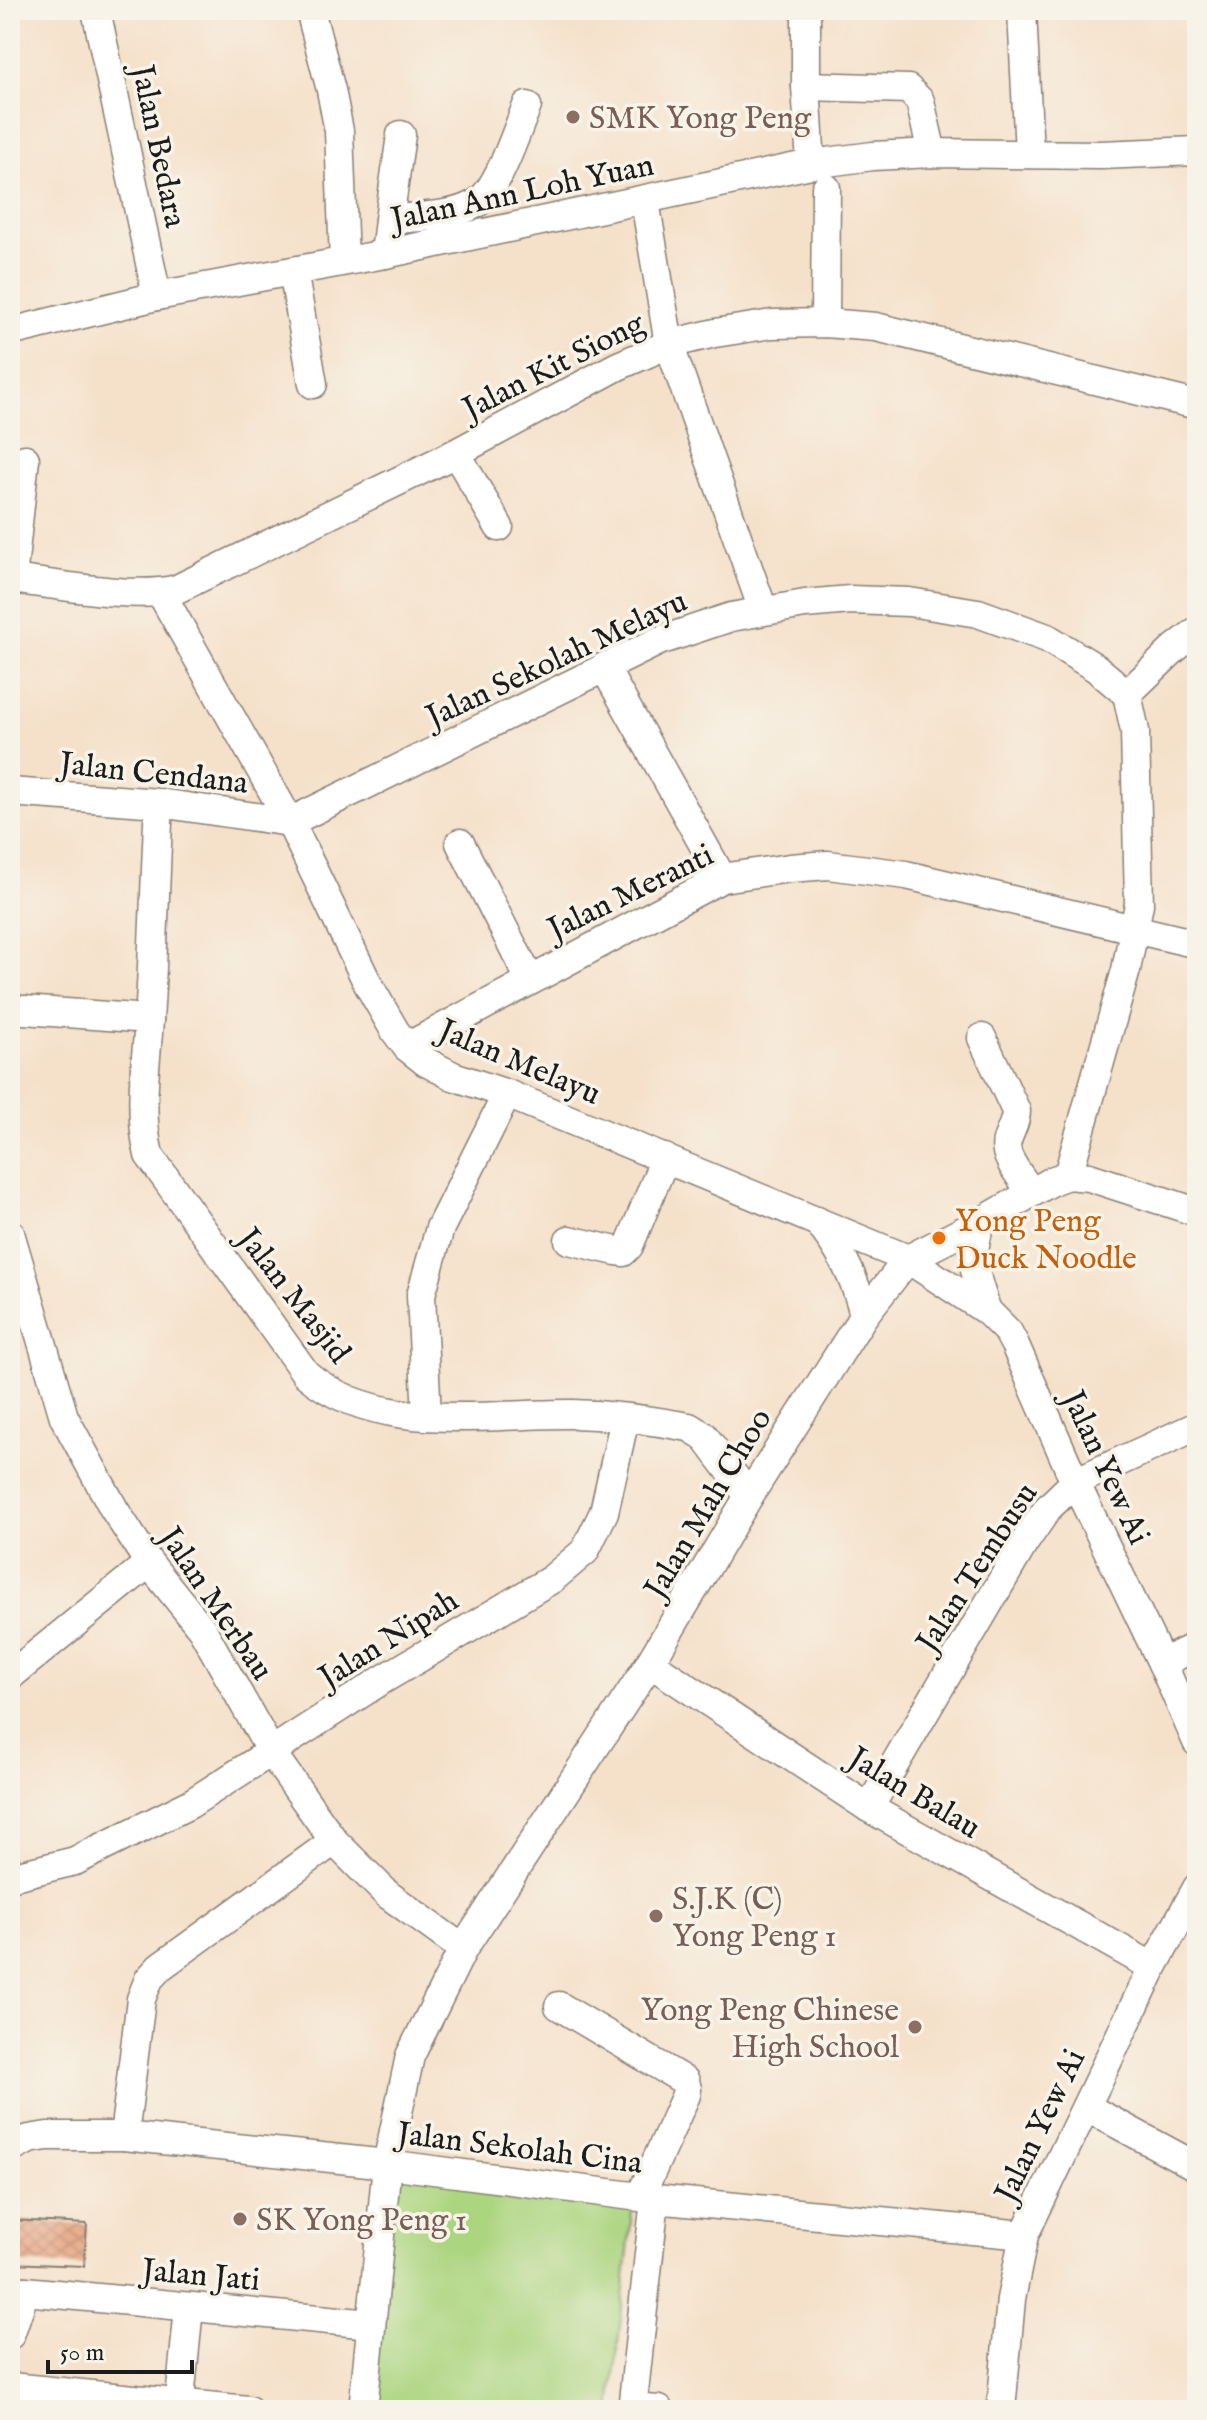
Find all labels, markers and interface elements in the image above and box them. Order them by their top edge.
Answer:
street label: Jalan Bedara [120,59,195,232]
place label: SMK Yong Peng [589,99,812,140]
marker: SMK Yong Peng [564,108,582,126]
street label: Jalan Ann Loh Yuan [385,146,658,242]
street label: Jalan Kit Siong [454,304,652,432]
street label: Jalan Sekolah Melayu [417,582,694,740]
street label: Jalan Cendana [55,744,250,805]
street label: Jalan Meranti [539,836,721,952]
street label: Jalan Melayu [429,1010,606,1116]
place label: Yong Peng Duck Noodle [955,1202,1137,1280]
street label: Jalan Masjid [225,1218,359,1373]
marker: Yong Peng Duck Noodle [930,1229,948,1247]
street label: Jalan Yew Ai [1050,1382,1158,1552]
street label: Jalan Mah Choo [635,1402,782,1610]
street label: Jalan Tembusu [906,1476,1048,1663]
street label: Jalan Merbau [147,1517,281,1689]
street label: Jalan Nipah [309,1581,467,1701]
street label: Jalan Balau [838,1737,987,1850]
place label: S.J.K (C) Yong Peng 1 [672,1880,836,1958]
marker: S.J.K (C) Yong Peng 1 [647,1907,665,1925]
place label: Yong Peng Chinese High School [640,1991,899,2069]
marker: Yong Peng Chinese High School [906,2018,924,2036]
street label: Jalan Yew Ai [985,2043,1096,2212]
street label: Jalan Sekolah Cina [392,2114,645,2185]
place label: SK Yong Peng 1 [256,2201,467,2242]
marker: SK Yong Peng 1 [231,2210,249,2228]
street label: Jalan Jati [137,2251,261,2302]
scale bar [48,2324,192,2374]
text: 50 m [60,2338,104,2369]

